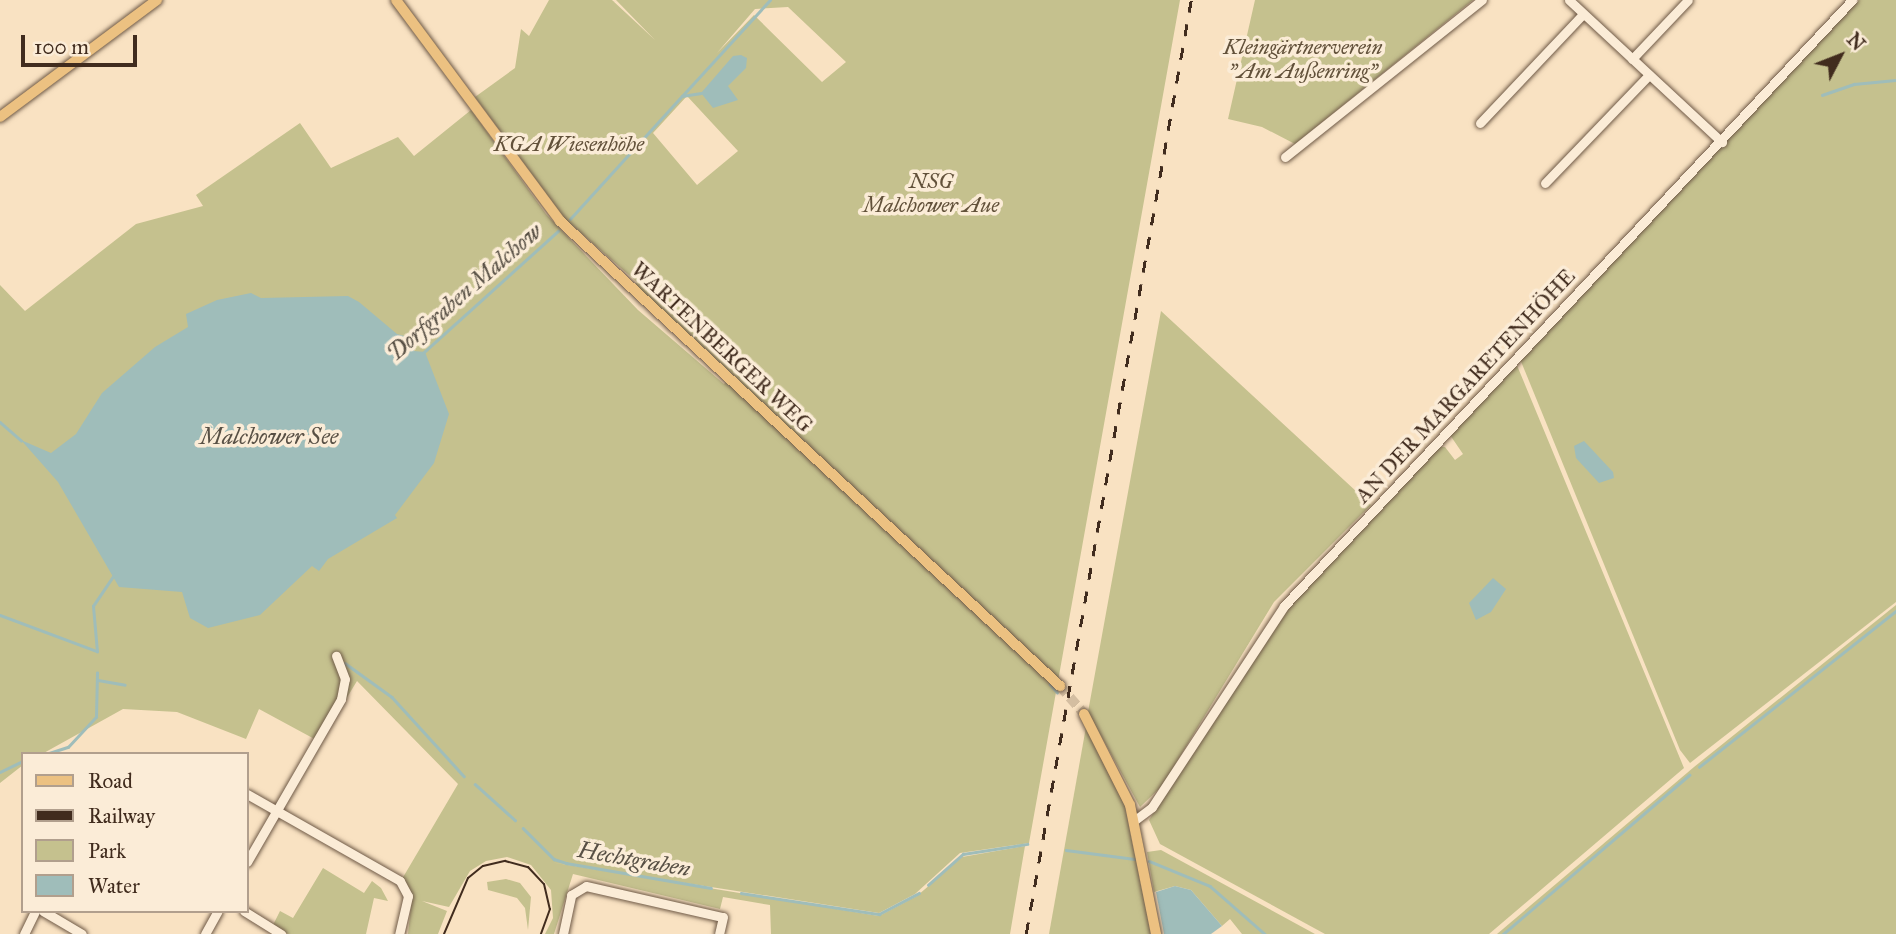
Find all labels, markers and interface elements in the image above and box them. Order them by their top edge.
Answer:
scale bar [24,21,140,65]
north arrow [1805,21,1875,91]
text: N [1842,28,1870,55]
text: 100 m [34,34,89,60]
park label: Kleingärtnerverein "Am Außenring" [1223,34,1383,84]
park label: KGA Wiesenhöhe [494,131,644,157]
park label: NSG Malchower Aue [863,168,999,218]
water label: Dorfgraben Malchow [381,217,547,367]
street label: WARTENBERGER WEG [626,257,818,437]
street label: AN DER MARGARETENHÖHE [1350,264,1580,508]
water label: Malchower See [200,422,338,450]
legend [21,752,248,913]
text: Road [88,768,133,794]
text: Railway [88,803,155,829]
water label: Hechtgraben [575,836,693,882]
text: Park [88,838,126,864]
text: Water [88,873,140,899]

